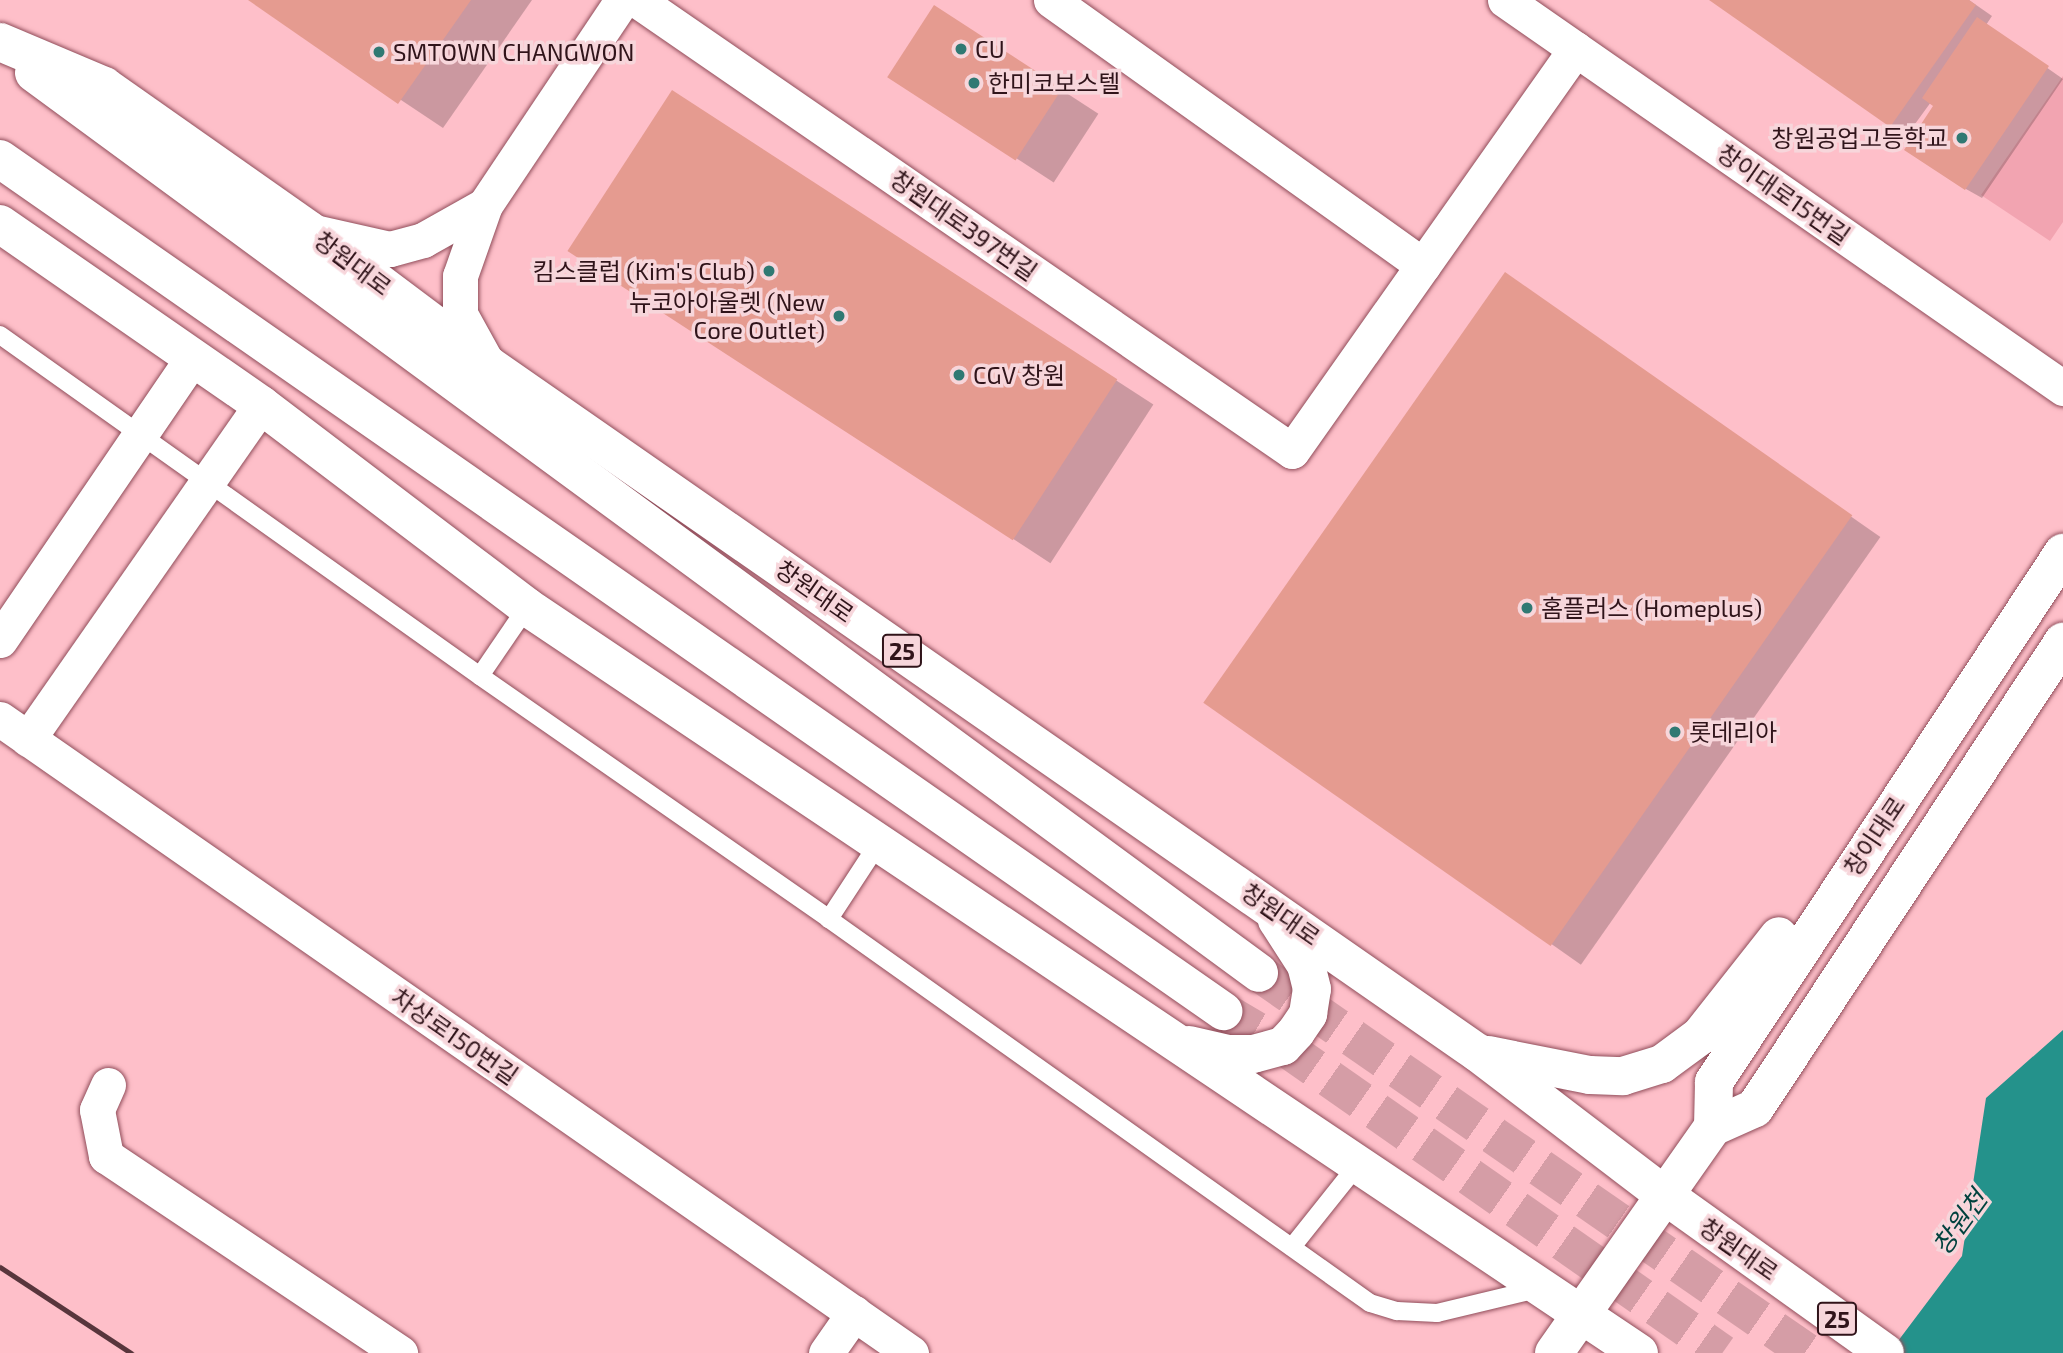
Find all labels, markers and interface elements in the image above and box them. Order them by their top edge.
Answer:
place label: CU [975,35,1005,63]
place label: SMTOWN CHANGWON [393,38,635,66]
marker: CU [953,41,969,57]
marker: SMTOWN CHANGWON [371,44,387,60]
place label: 한미코보스텔 [988,69,1120,97]
marker: 한미코보스텔 [966,75,982,91]
place label: 창원공업고등학교 [1771,124,1948,152]
marker: 창원공업고등학교 [1954,130,1970,146]
street label: 창이대로15번길 [1712,138,1856,250]
street label: 창원대로397번길 [885,164,1043,286]
street label: 창원대로 [309,225,397,301]
place label: 킴스클럽 (Kim's Club) [534,257,755,285]
marker: 킴스클럽 (Kim's Club) [761,263,777,279]
place label: 뉴코아아울렛 (New Core Outlet) [630,288,825,344]
marker: 뉴코아아울렛 (New Core Outlet) [831,308,847,324]
place label: CGV 창원 [973,361,1066,389]
marker: CGV 창원 [951,367,967,383]
street label: 창원대로 [771,554,859,628]
place label: 홈플러스 (Homeplus) [1541,594,1761,622]
marker: 홈플러스 (Homeplus) [1519,600,1535,616]
road number: 25 [881,632,923,670]
place label: 롯데리아 [1689,718,1777,746]
marker: 롯데리아 [1667,724,1683,740]
street label: 창이대로 [1837,791,1911,881]
street label: 창원대로 [1237,877,1325,951]
street label: 차상로150번길 [386,982,524,1090]
water label: 창원천 [1925,1184,1993,1260]
street label: 창원대로 [1695,1212,1783,1286]
road number: 25 [1816,1300,1858,1338]

